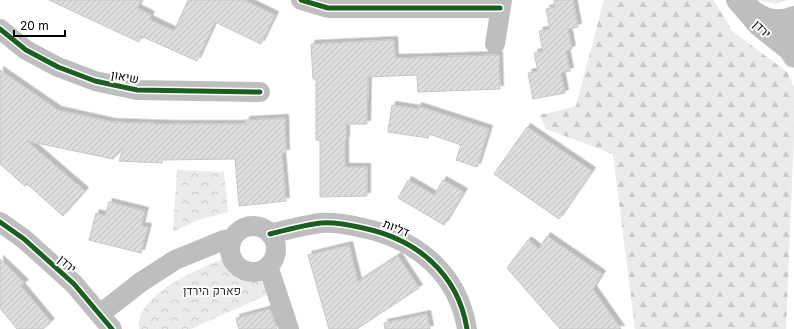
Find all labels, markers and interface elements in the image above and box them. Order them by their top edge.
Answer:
scale bar [14,12,65,38]
street label: ירדן [750,17,774,41]
text: 20 m [20,18,49,33]
street label: שיאון [110,67,140,86]
street label: דליות [381,216,412,240]
street label: ירדן [55,252,80,276]
park label: פארק הירדן [183,283,241,298]

